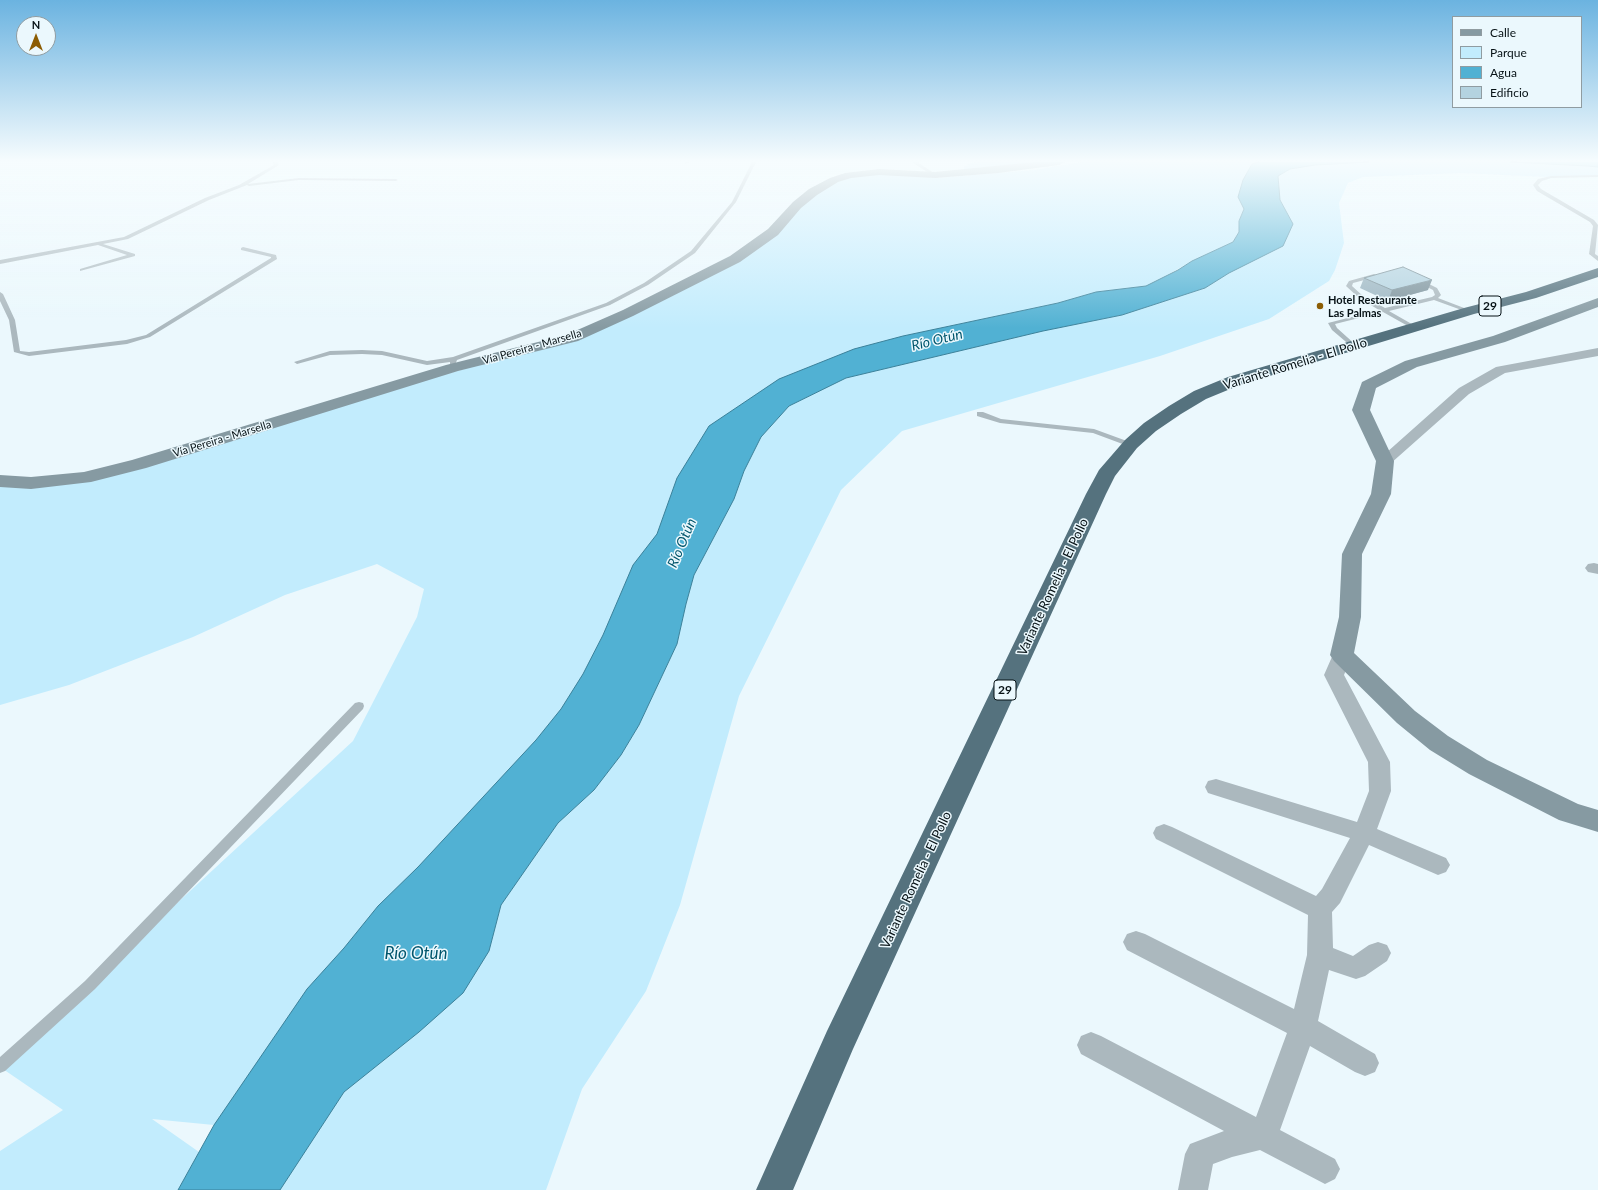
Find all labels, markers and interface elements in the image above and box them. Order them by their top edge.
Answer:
north arrow [16,16,56,56]
legend [1452,16,1582,108]
text: N [32,18,40,31]
text: Calle [1490,25,1516,40]
text: Parque [1490,45,1527,60]
text: Agua [1490,65,1517,80]
text: Edificio [1490,85,1529,100]
place label: Hotel Restaurante Las Palmas [1328,293,1417,319]
road number: 29 [1479,296,1501,316]
marker: Hotel Restaurante Las Palmas [1315,301,1325,311]
water label: Río Otún [910,326,964,354]
street label: Vía Pereira - Marsella [481,327,583,367]
street label: Variante Romelia - El Pollo [1221,335,1369,393]
street label: Vía Pereira - Marsella [171,418,273,460]
water label: Río Otún [664,516,700,570]
street label: Variante Romelia - El Pollo [1014,516,1092,658]
road number: 29 [994,680,1016,700]
street label: Variante Romelia - El Pollo [877,809,955,951]
water label: Río Otún [384,944,448,964]

